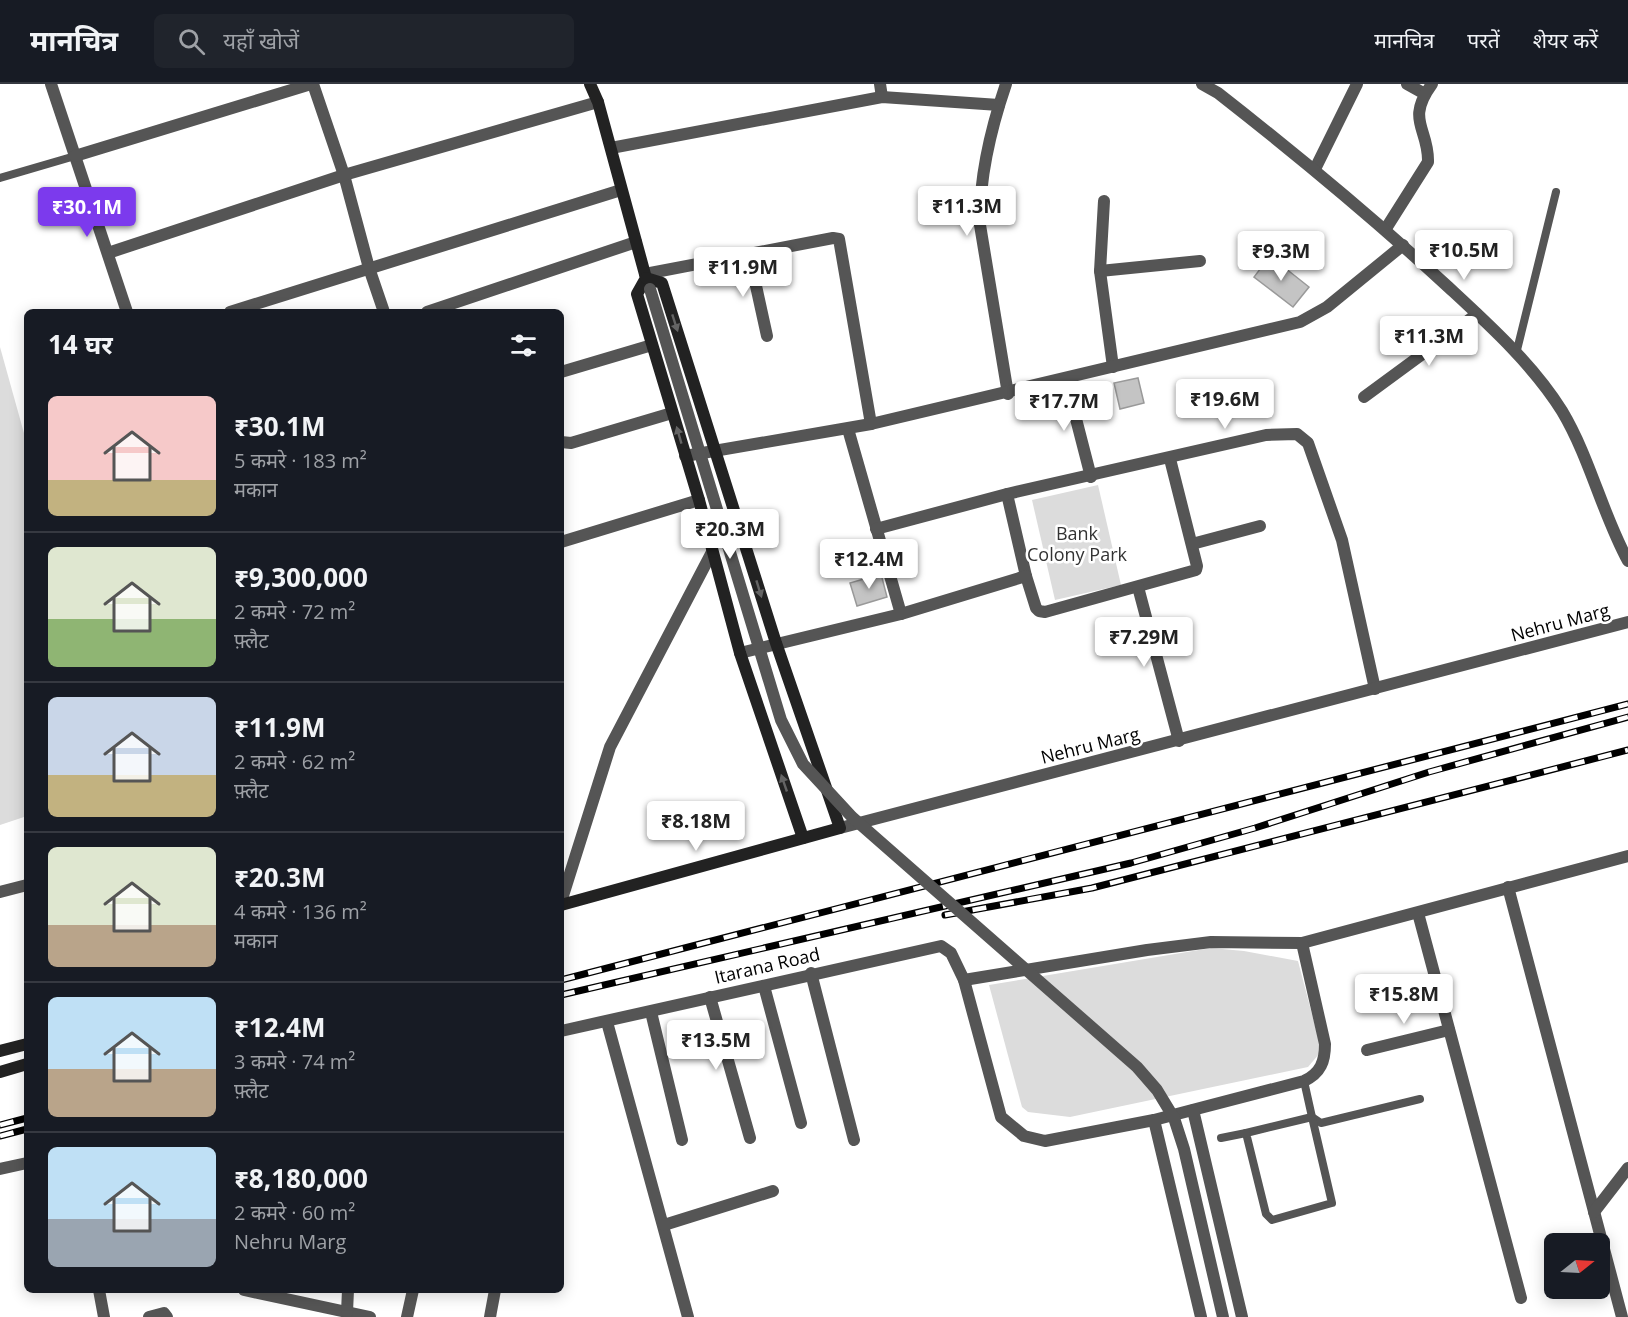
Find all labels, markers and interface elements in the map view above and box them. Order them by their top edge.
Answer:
search box [154,14,574,68]
text: मानचित्र [30,21,118,59]
icon: search [175,25,208,58]
text: यहाँ खोजें [223,25,299,55]
text: मानचित्र [1374,26,1434,54]
text: परतें [1467,26,1500,54]
text: शेयर करें [1533,26,1598,54]
pin: ₹11.3M [918,186,1016,237]
pin: ₹30.1M [38,187,136,238]
text: ₹11.3M [932,192,1002,219]
text: ₹30.1M [52,193,122,220]
pin: ₹10.5M [1415,230,1513,281]
pin: ₹9.3M [1239,231,1323,282]
text: ₹10.5M [1429,236,1499,263]
text: ₹9.3M [1252,237,1310,264]
pin: ₹11.9M [694,247,792,298]
text: ₹11.9M [708,253,778,280]
one-way arrow [670,314,680,332]
pin: ₹11.3M [1380,316,1478,367]
text: ₹11.3M [1394,322,1464,349]
text: 14 घर [48,326,113,362]
icon: filters [507,329,540,362]
pin: ₹19.6M [1176,379,1274,430]
pin: ₹17.7M [1015,381,1113,432]
text: ₹19.6M [1190,385,1260,412]
text: ₹17.7M [1029,387,1099,414]
text: ₹30.1M [234,408,325,444]
icon: home [96,420,168,492]
one-way arrow [674,426,683,444]
text: 5 कमरे · 183 m² [234,447,367,474]
text: मकान [234,476,278,503]
pin: ₹20.3M [681,509,779,560]
text: ₹20.3M [695,515,765,542]
park label: Bank Colony Park [1027,521,1127,566]
pin: ₹12.4M [820,539,918,590]
text: ₹12.4M [834,545,904,572]
text: ₹9,300,000 [234,559,368,595]
icon: home [96,571,168,643]
one-way arrow [755,580,764,598]
street label: Nehru Marg [1508,597,1612,647]
text: 2 कमरे · 72 m² [234,598,355,625]
pin: ₹7.29M [1095,617,1193,668]
text: ₹7.29M [1109,623,1179,650]
text: फ़्लैट [234,627,269,654]
text: ₹11.9M [234,709,325,745]
icon: home [96,721,168,793]
street label: Nehru Marg [1038,721,1142,769]
text: 2 कमरे · 62 m² [234,748,355,775]
one-way arrow [779,774,788,792]
text: फ़्लैट [234,777,269,804]
pin: ₹8.18M [647,801,745,852]
text: ₹8.18M [661,807,731,834]
text: ₹20.3M [234,859,325,895]
icon: home [96,871,168,943]
text: 4 कमरे · 136 m² [234,898,367,925]
text: मकान [234,927,278,954]
street label: Itarana Road [712,941,822,989]
pin: ₹15.8M [1355,974,1453,1025]
text: ₹15.8M [1369,980,1439,1007]
text: ₹12.4M [234,1009,325,1045]
pin: ₹13.5M [667,1020,765,1071]
icon: home [96,1021,168,1093]
text: ₹13.5M [681,1026,751,1053]
text: 3 कमरे · 74 m² [234,1048,355,1075]
text: फ़्लैट [234,1077,269,1104]
text: ₹8,180,000 [234,1160,368,1196]
icon: home [96,1171,168,1243]
text: 2 कमरे · 60 m² [234,1199,355,1226]
text: Nehru Marg [234,1228,346,1255]
north arrow [1544,1233,1610,1299]
map controls [1544,1233,1610,1299]

